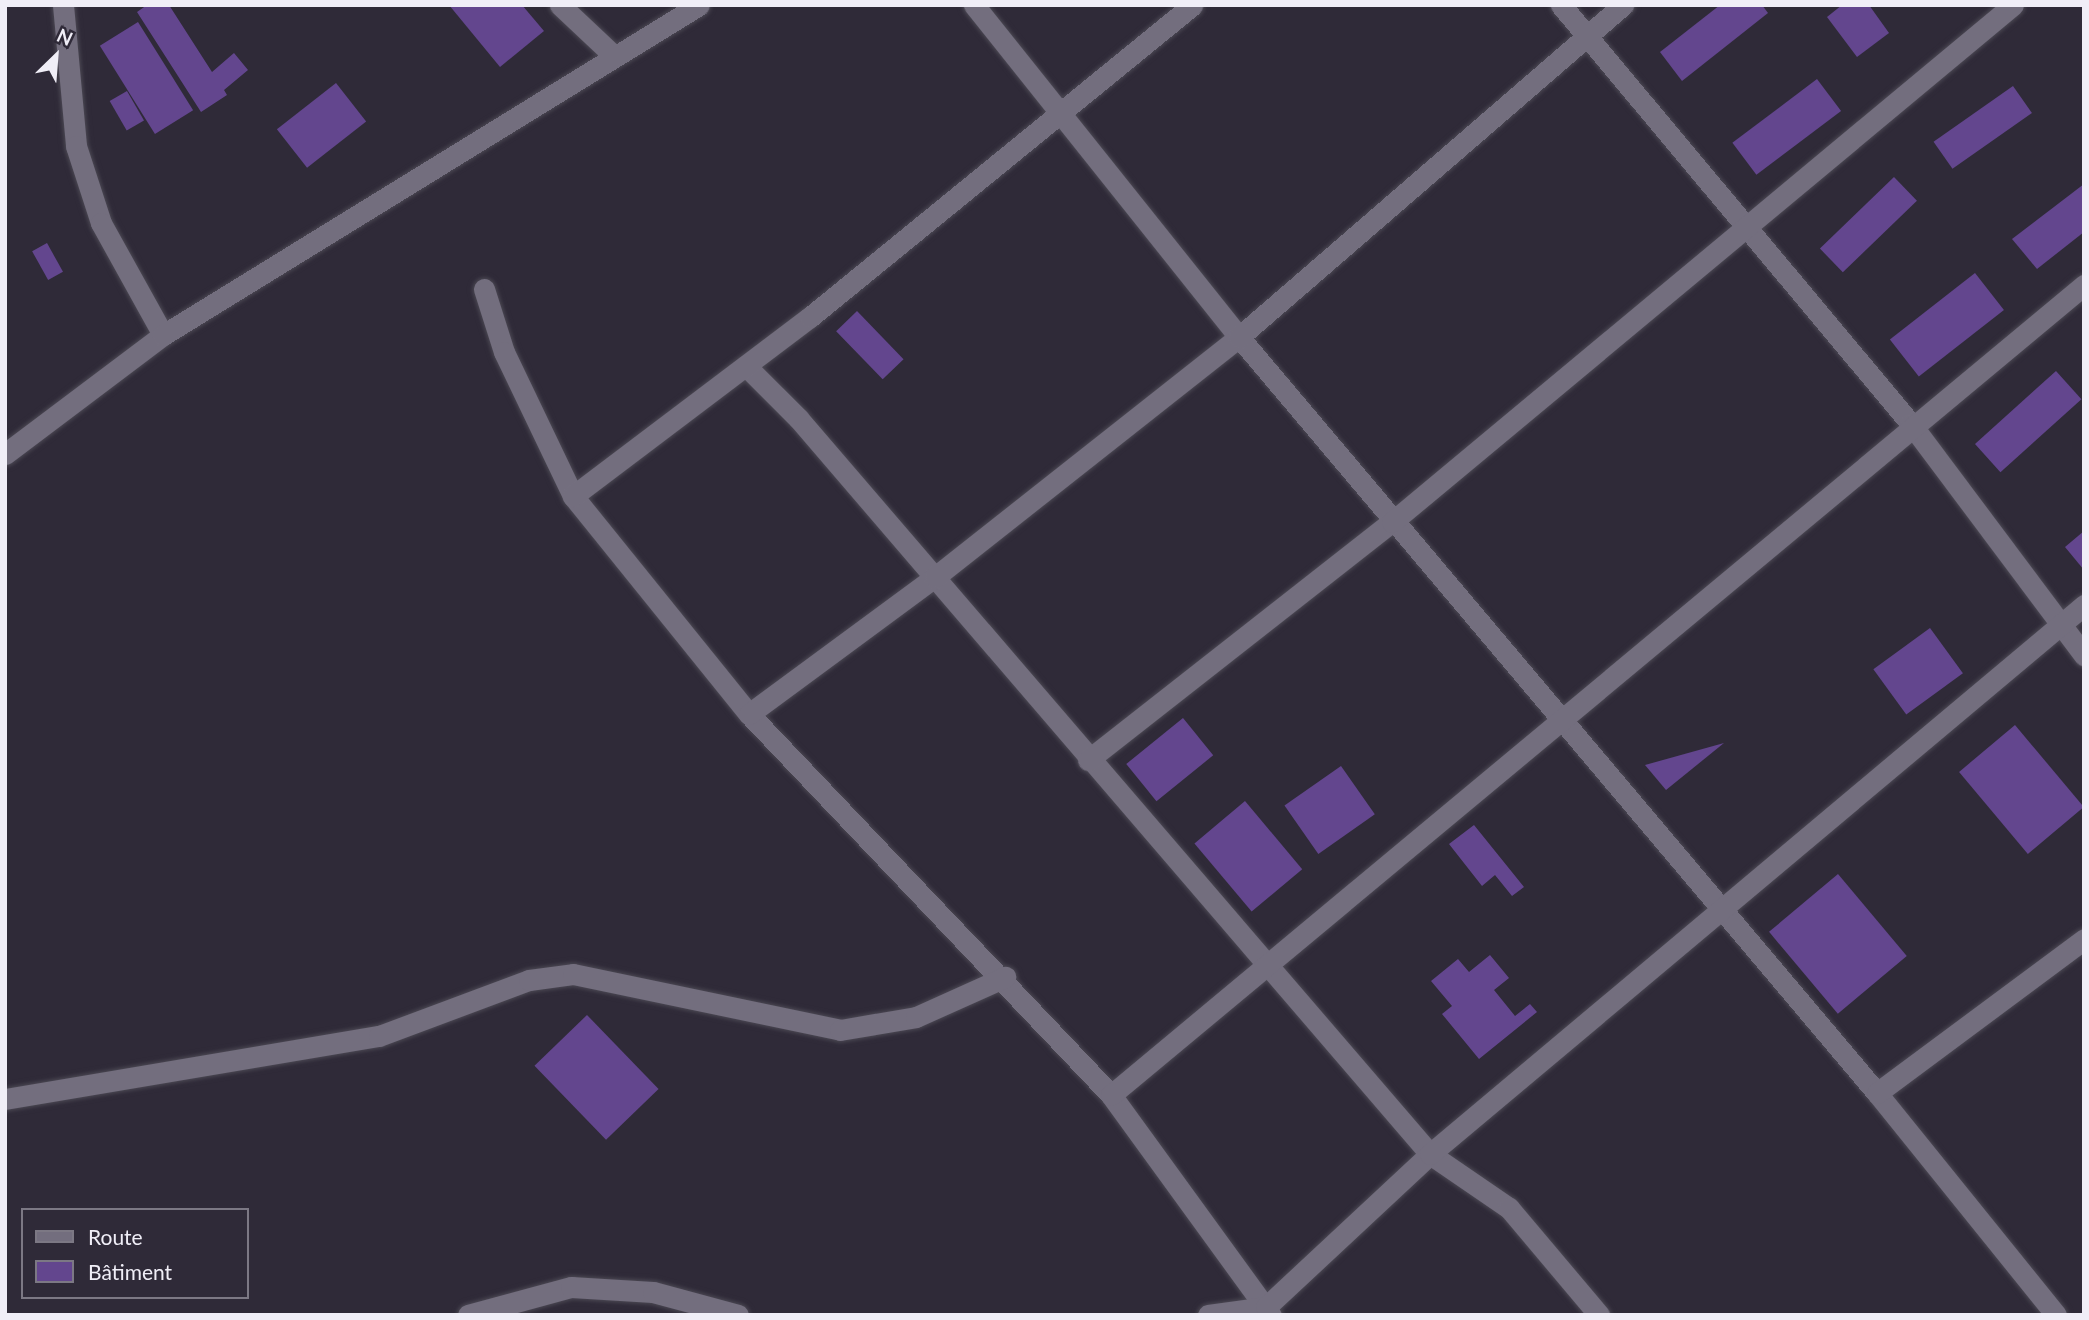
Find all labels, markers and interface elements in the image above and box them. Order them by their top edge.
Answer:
north arrow [21,21,91,91]
text: N [54,23,77,50]
legend [21,1208,248,1299]
text: Route [88,1224,143,1249]
text: Bâtiment [88,1259,172,1284]

